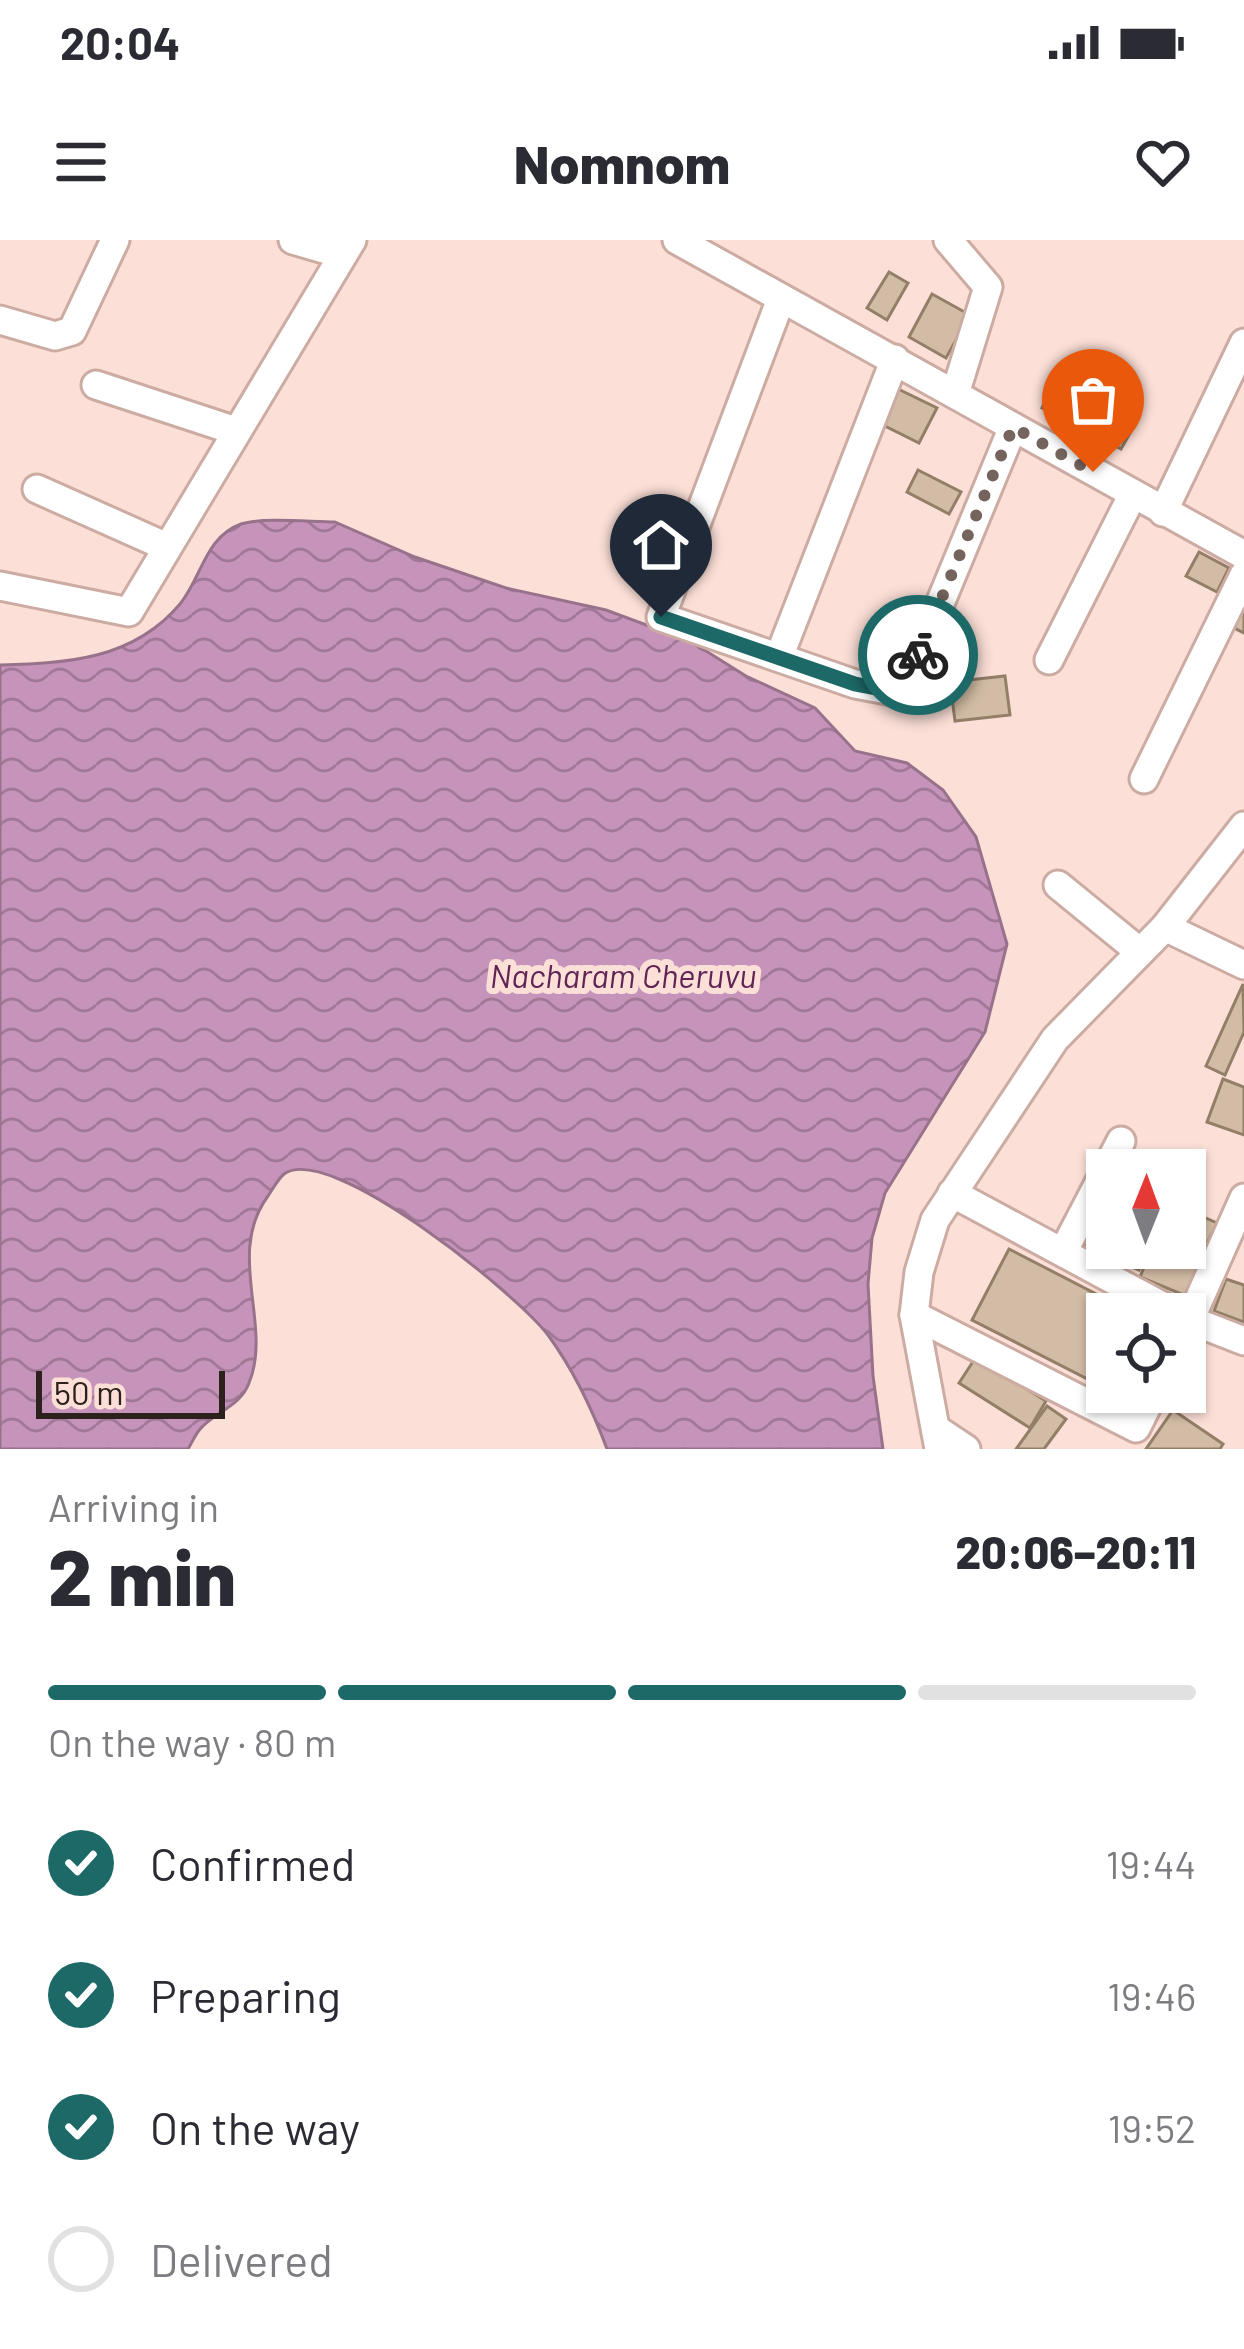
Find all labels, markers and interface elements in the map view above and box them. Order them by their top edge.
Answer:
text: 20:04 [60,15,180,69]
icon: menu [48,129,114,195]
icon: heart [1130,129,1196,195]
text: Nomnom [514,130,730,195]
pin [1042,349,1144,472]
icon: bag [1060,367,1126,433]
pin [610,494,712,617]
icon: home [628,512,694,578]
courier [858,595,978,715]
icon: bike [885,622,951,688]
water label: Nacharam Cheruvu [490,955,756,995]
north arrow [1086,1149,1206,1269]
map controls [1086,1149,1206,1413]
button: locate [1086,1293,1206,1413]
scale bar [36,1365,225,1418]
text: 50 m [54,1372,124,1412]
text: Arriving in [48,1483,219,1530]
text: 20:06–20:11 [955,1524,1196,1578]
text: 2 min [48,1528,236,1622]
text: On the way · 80 m [48,1718,336,1765]
icon: check [48,1830,114,1896]
text: Confirmed [150,1836,355,1890]
text: 19:44 [1106,1840,1196,1887]
icon: check [48,1962,114,2028]
text: Preparing [150,1968,341,2022]
text: 19:46 [1107,1972,1196,2019]
icon: check [48,2094,114,2160]
text: On the way [150,2100,360,2154]
text: 19:52 [1108,2104,1196,2151]
text: Delivered [150,2232,333,2286]

